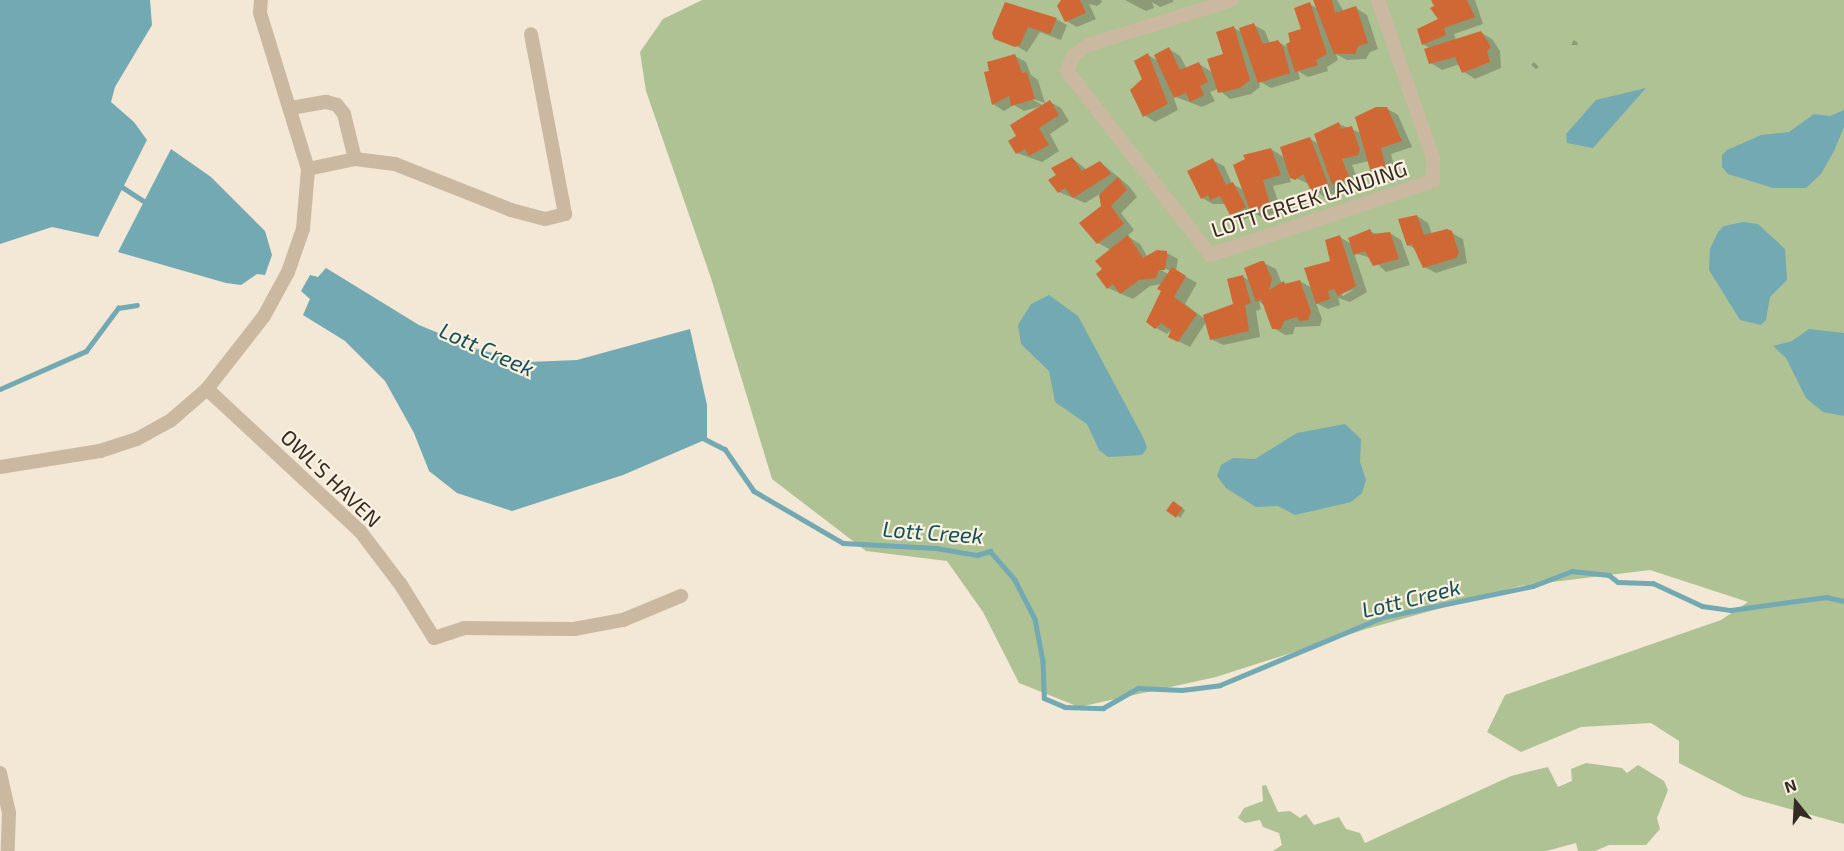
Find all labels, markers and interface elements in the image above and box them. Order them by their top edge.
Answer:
street label: LOTT CREEK LANDING [1208,155,1410,243]
water label: Lott Creek [436,316,538,382]
street label: OWL'S HAVEN [276,424,386,532]
water label: Lott Creek [882,515,984,549]
water label: Lott Creek [1359,573,1463,623]
north arrow [1766,773,1826,833]
text: N [1782,775,1799,796]

